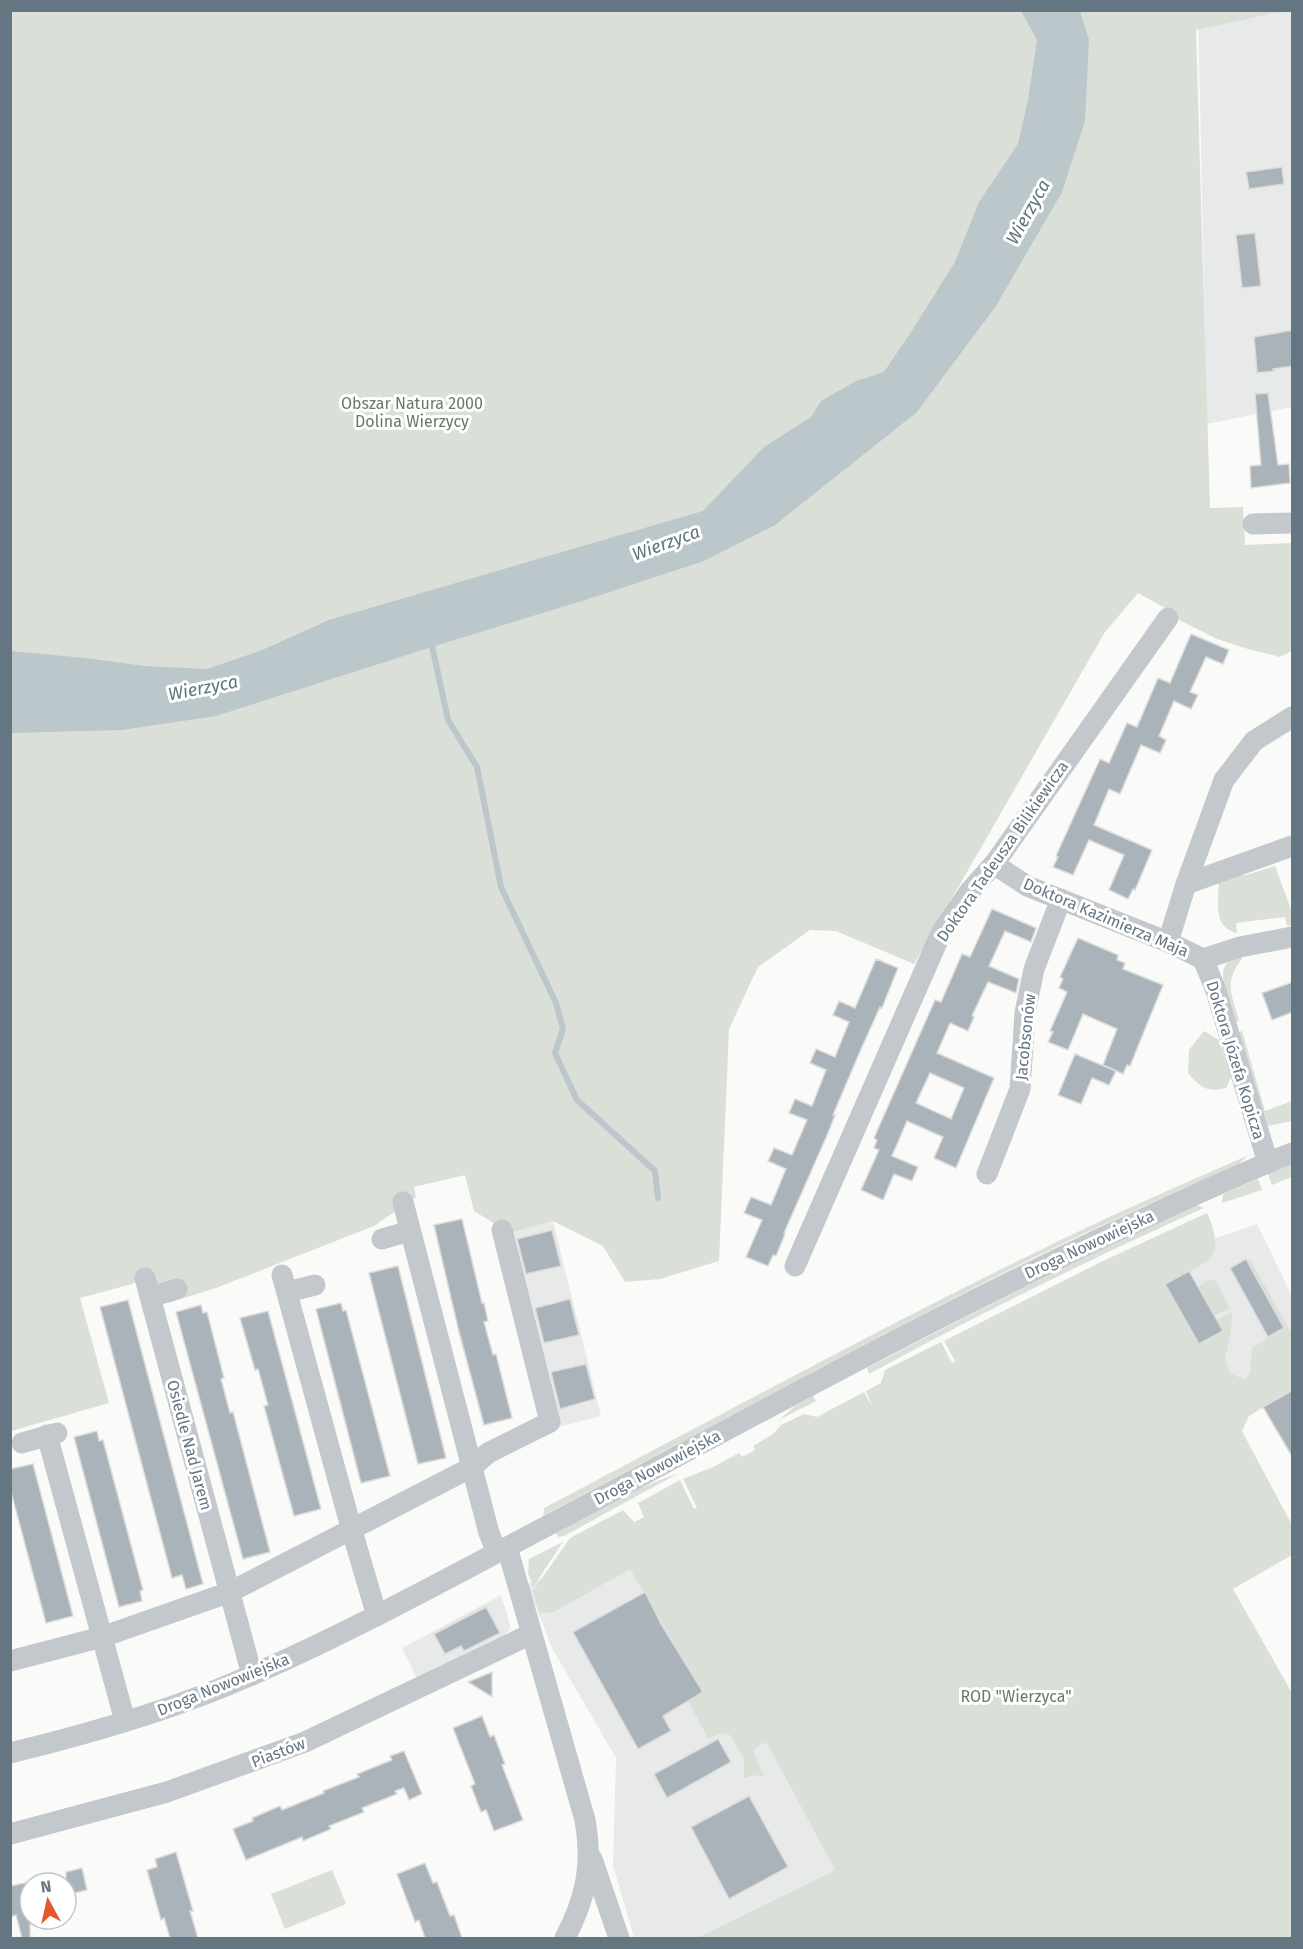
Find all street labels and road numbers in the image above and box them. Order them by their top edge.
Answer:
street label: Doktora Tadeusza Bilikiewicza [933,757,1072,945]
street label: Doktora Kazimierza Maja [1020,874,1191,961]
street label: Doktora Józefa Kopicza [1202,979,1269,1142]
street label: Jacobsonów [1012,992,1040,1081]
street label: Droga Nowowiejska [1021,1206,1157,1283]
street label: Osiedle Nad Jarem [163,1378,216,1512]
street label: Droga Nowowiejska [591,1426,724,1509]
street label: Droga Nowowiejska [154,1649,292,1720]
street label: Piastów [249,1733,308,1771]

